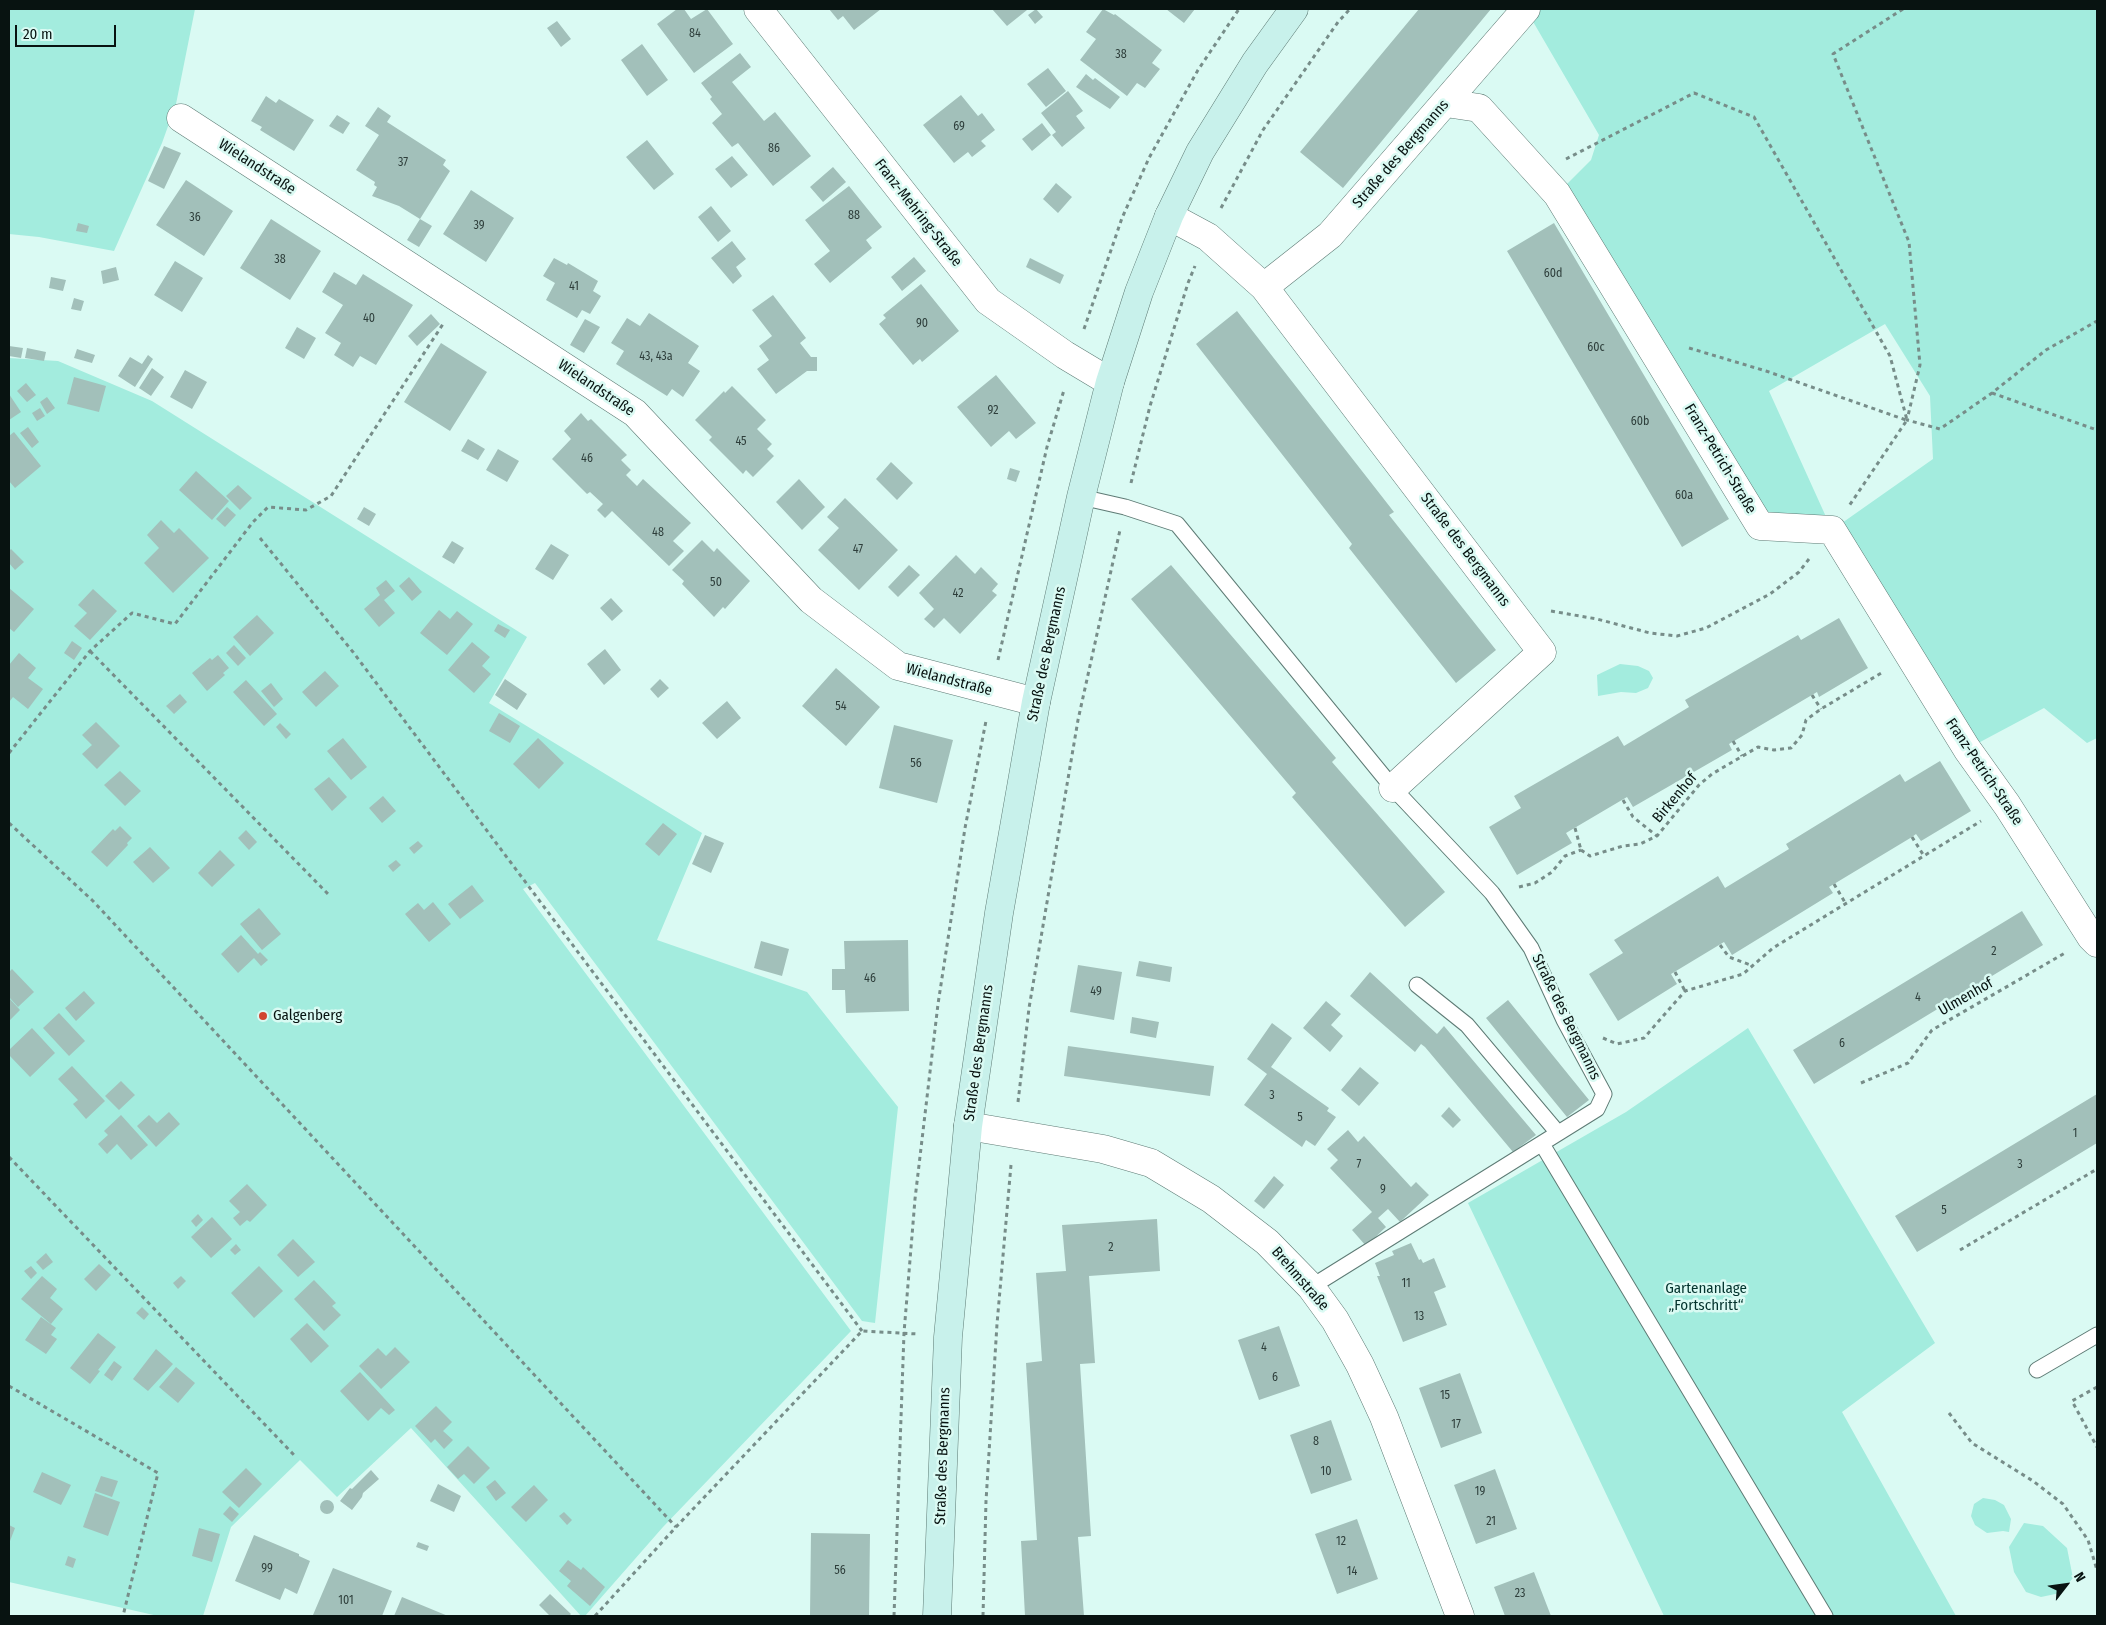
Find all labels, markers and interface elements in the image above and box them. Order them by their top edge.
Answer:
scale bar [18,15,119,47]
text: 20 m [23,25,53,43]
house number: 84 [689,27,701,41]
house number: 38 [1115,48,1127,62]
street label: Straße des Bergmanns [1349,96,1453,212]
house number: 69 [953,120,965,134]
street label: Wielandstraße [215,135,299,199]
house number: 86 [768,142,780,156]
house number: 37 [398,156,408,170]
street label: Franz-Mehring-Straße [870,156,966,270]
house number: 88 [848,209,860,223]
house number: 36 [189,211,201,225]
house number: 39 [473,219,485,233]
house number: 38 [274,253,286,267]
house number: 60d [1544,267,1562,281]
house number: 41 [569,280,579,294]
house number: 40 [363,312,375,326]
house number: 90 [916,317,928,331]
house number: 60c [1587,341,1605,355]
house number: 43, 43a [639,350,673,364]
street label: Wielandstraße [554,356,638,420]
street label: Franz-Petrich-Straße [1680,401,1760,517]
house number: 92 [988,404,998,418]
house number: 60b [1631,415,1649,429]
house number: 45 [735,435,747,449]
house number: 46 [581,452,593,466]
house number: 60a [1675,489,1693,503]
street label: Straße des Bergmanns [1416,490,1514,610]
house number: 48 [652,526,664,540]
house number: 47 [853,543,863,557]
house number: 50 [710,576,722,590]
street label: Straße des Bergmanns [1024,585,1070,723]
house number: 42 [953,587,963,601]
street label: Wielandstraße [904,660,994,700]
house number: 54 [835,700,847,714]
street label: Franz-Petrich-Straße [1942,715,2026,829]
house number: 56 [910,757,922,771]
street label: Birkenhof [1649,769,1701,827]
house number: 2 [1991,945,1997,959]
street label: Straße des Bergmanns [1528,951,1604,1083]
house number: 46 [864,972,876,986]
street label: Ulmenhof [1936,974,1996,1020]
street label: Straße des Bergmanns [961,984,997,1122]
house number: 49 [1090,985,1102,999]
house number: 4 [1915,991,1921,1005]
place label: Galgenberg [273,1007,342,1025]
marker: Galgenberg [257,1010,269,1022]
house number: 6 [1839,1037,1845,1051]
house number: 3 [1269,1089,1275,1103]
house number: 5 [1297,1111,1303,1125]
house number: 1 [2073,1127,2077,1141]
house number: 7 [1357,1158,1361,1172]
house number: 3 [2017,1158,2023,1172]
house number: 9 [1380,1183,1386,1197]
house number: 5 [1941,1204,1947,1218]
house number: 2 [1108,1241,1114,1255]
street label: Brehmstraße [1267,1243,1333,1315]
house number: 11 [1401,1277,1411,1291]
park label: Gartenanlage „Fortschritt“ [1665,1280,1747,1315]
house number: 13 [1414,1310,1424,1324]
house number: 4 [1261,1341,1267,1355]
house number: 6 [1272,1371,1278,1385]
street label: Straße des Bergmanns [932,1387,954,1525]
house number: 15 [1440,1389,1450,1403]
house number: 17 [1451,1418,1461,1432]
house number: 8 [1313,1435,1319,1449]
house number: 10 [1321,1465,1331,1479]
house number: 19 [1475,1485,1485,1499]
house number: 21 [1486,1515,1496,1529]
house number: 12 [1336,1535,1346,1549]
north arrow [2041,1560,2091,1610]
house number: 99 [261,1562,273,1576]
house number: 56 [834,1564,846,1578]
house number: 14 [1347,1565,1357,1579]
text: N [2070,1569,2089,1585]
house number: 23 [1515,1587,1525,1601]
house number: 101 [338,1594,354,1608]

